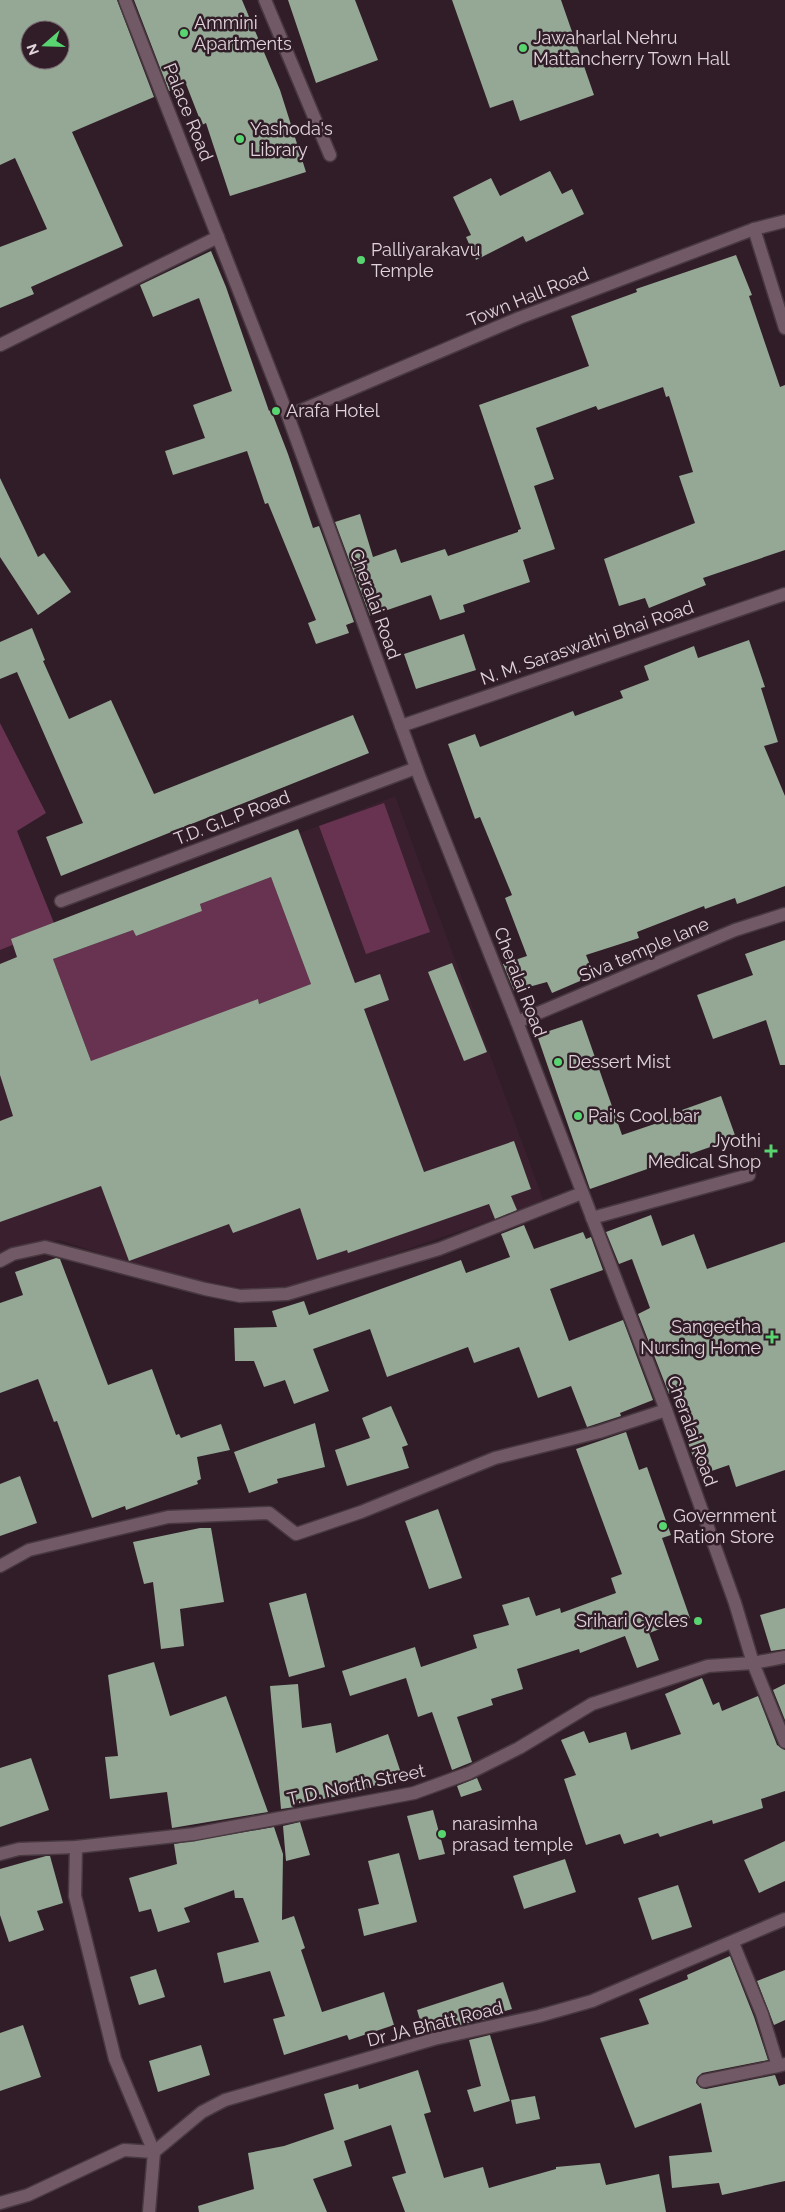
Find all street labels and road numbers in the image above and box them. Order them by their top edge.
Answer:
street label: Palace Road [159,60,218,164]
street label: Town Hall Road [464,263,592,330]
street label: Cheralai Road [346,546,405,662]
street label: N. M. Saraswathi Bhai Road [477,596,696,689]
street label: T.D. G.L.P Road [171,786,293,849]
street label: Siva temple lane [576,913,712,986]
street label: Cheralai Road [490,924,551,1040]
street label: Cheralai Road [663,1373,722,1489]
street label: T. D. North Street [285,1760,427,1809]
street label: Dr JA Bhatt Road [365,1996,505,2051]

